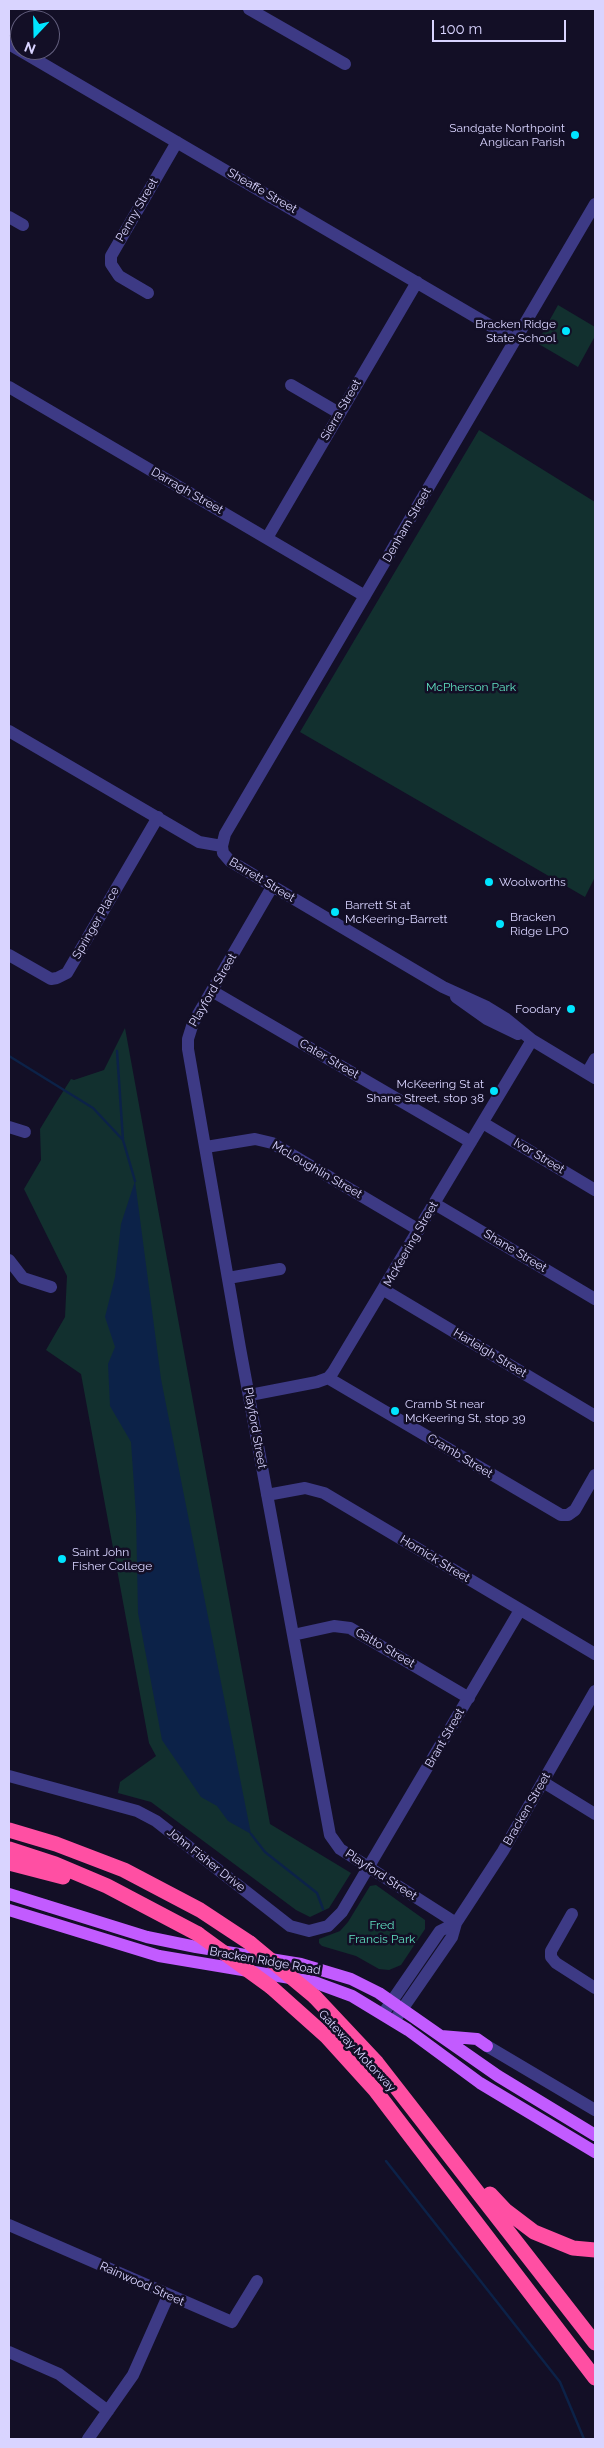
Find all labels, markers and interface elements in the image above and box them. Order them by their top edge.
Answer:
north arrow [10,10,60,60]
scale bar [434,10,568,42]
text: 100 m [440,20,482,38]
text: N [22,39,38,57]
place label: Sandgate Northpoint Anglican Parish [449,121,565,149]
marker: Sandgate Northpoint Anglican Parish [569,129,581,141]
street label: Sheaffe Street [225,165,299,217]
street label: Penny Street [113,176,161,244]
place label: Bracken Ridge State School [475,317,556,345]
marker: Bracken Ridge State School [560,325,572,337]
street label: Sierra Street [318,377,364,443]
street label: Darragh Street [148,465,226,517]
street label: Denham Street [380,485,434,565]
park label: McPherson Park [426,680,516,694]
street label: Barrett Street [227,855,297,905]
place label: Woolworths [499,875,566,889]
marker: Woolworths [483,876,495,888]
street label: Springer Place [69,884,123,962]
place label: Barrett St at McKeering-Barrett [345,898,448,926]
marker: Barrett St at McKeering-Barrett [329,906,341,918]
place label: Bracken Ridge LPO [510,910,569,938]
marker: Bracken Ridge LPO [494,918,506,930]
street label: Playford Street [186,951,240,1029]
place label: Foodary [515,1002,561,1016]
marker: Foodary [565,1003,577,1015]
street label: Cater Street [297,1036,361,1082]
place label: McKeering St at Shane Street, stop 38 [366,1077,484,1105]
marker: McKeering St at Shane Street, stop 38 [488,1085,500,1097]
street label: Ivor Street [511,1135,567,1177]
street label: McLoughlin Street [269,1138,365,1202]
street label: McKeering Street [381,1199,441,1289]
street label: Shane Street [481,1226,549,1276]
street label: Harleigh Street [451,1325,529,1381]
street label: Playford Street [241,1386,269,1470]
place label: Cramb St near McKeering St, stop 39 [405,1397,525,1425]
marker: Cramb St near McKeering St, stop 39 [389,1405,401,1417]
street label: Cramb Street [425,1431,495,1481]
street label: Hornick Street [397,1532,473,1586]
place label: Saint John Fisher College [72,1545,152,1573]
marker: Saint John Fisher College [56,1553,68,1565]
street label: Gatto Street [353,1625,417,1671]
street label: Brant Street [422,1706,468,1770]
street label: Bracken Street [500,1770,554,1848]
street label: John Fisher Drive [164,1825,248,1895]
street label: Playford Street [343,1847,419,1903]
park label: Fred Francis Park [349,1918,415,1946]
street label: Bracken Ridge Road [208,1944,322,1978]
street label: Gateway Motorway [315,2007,399,2095]
street label: Rainwood Street [97,2259,187,2309]

